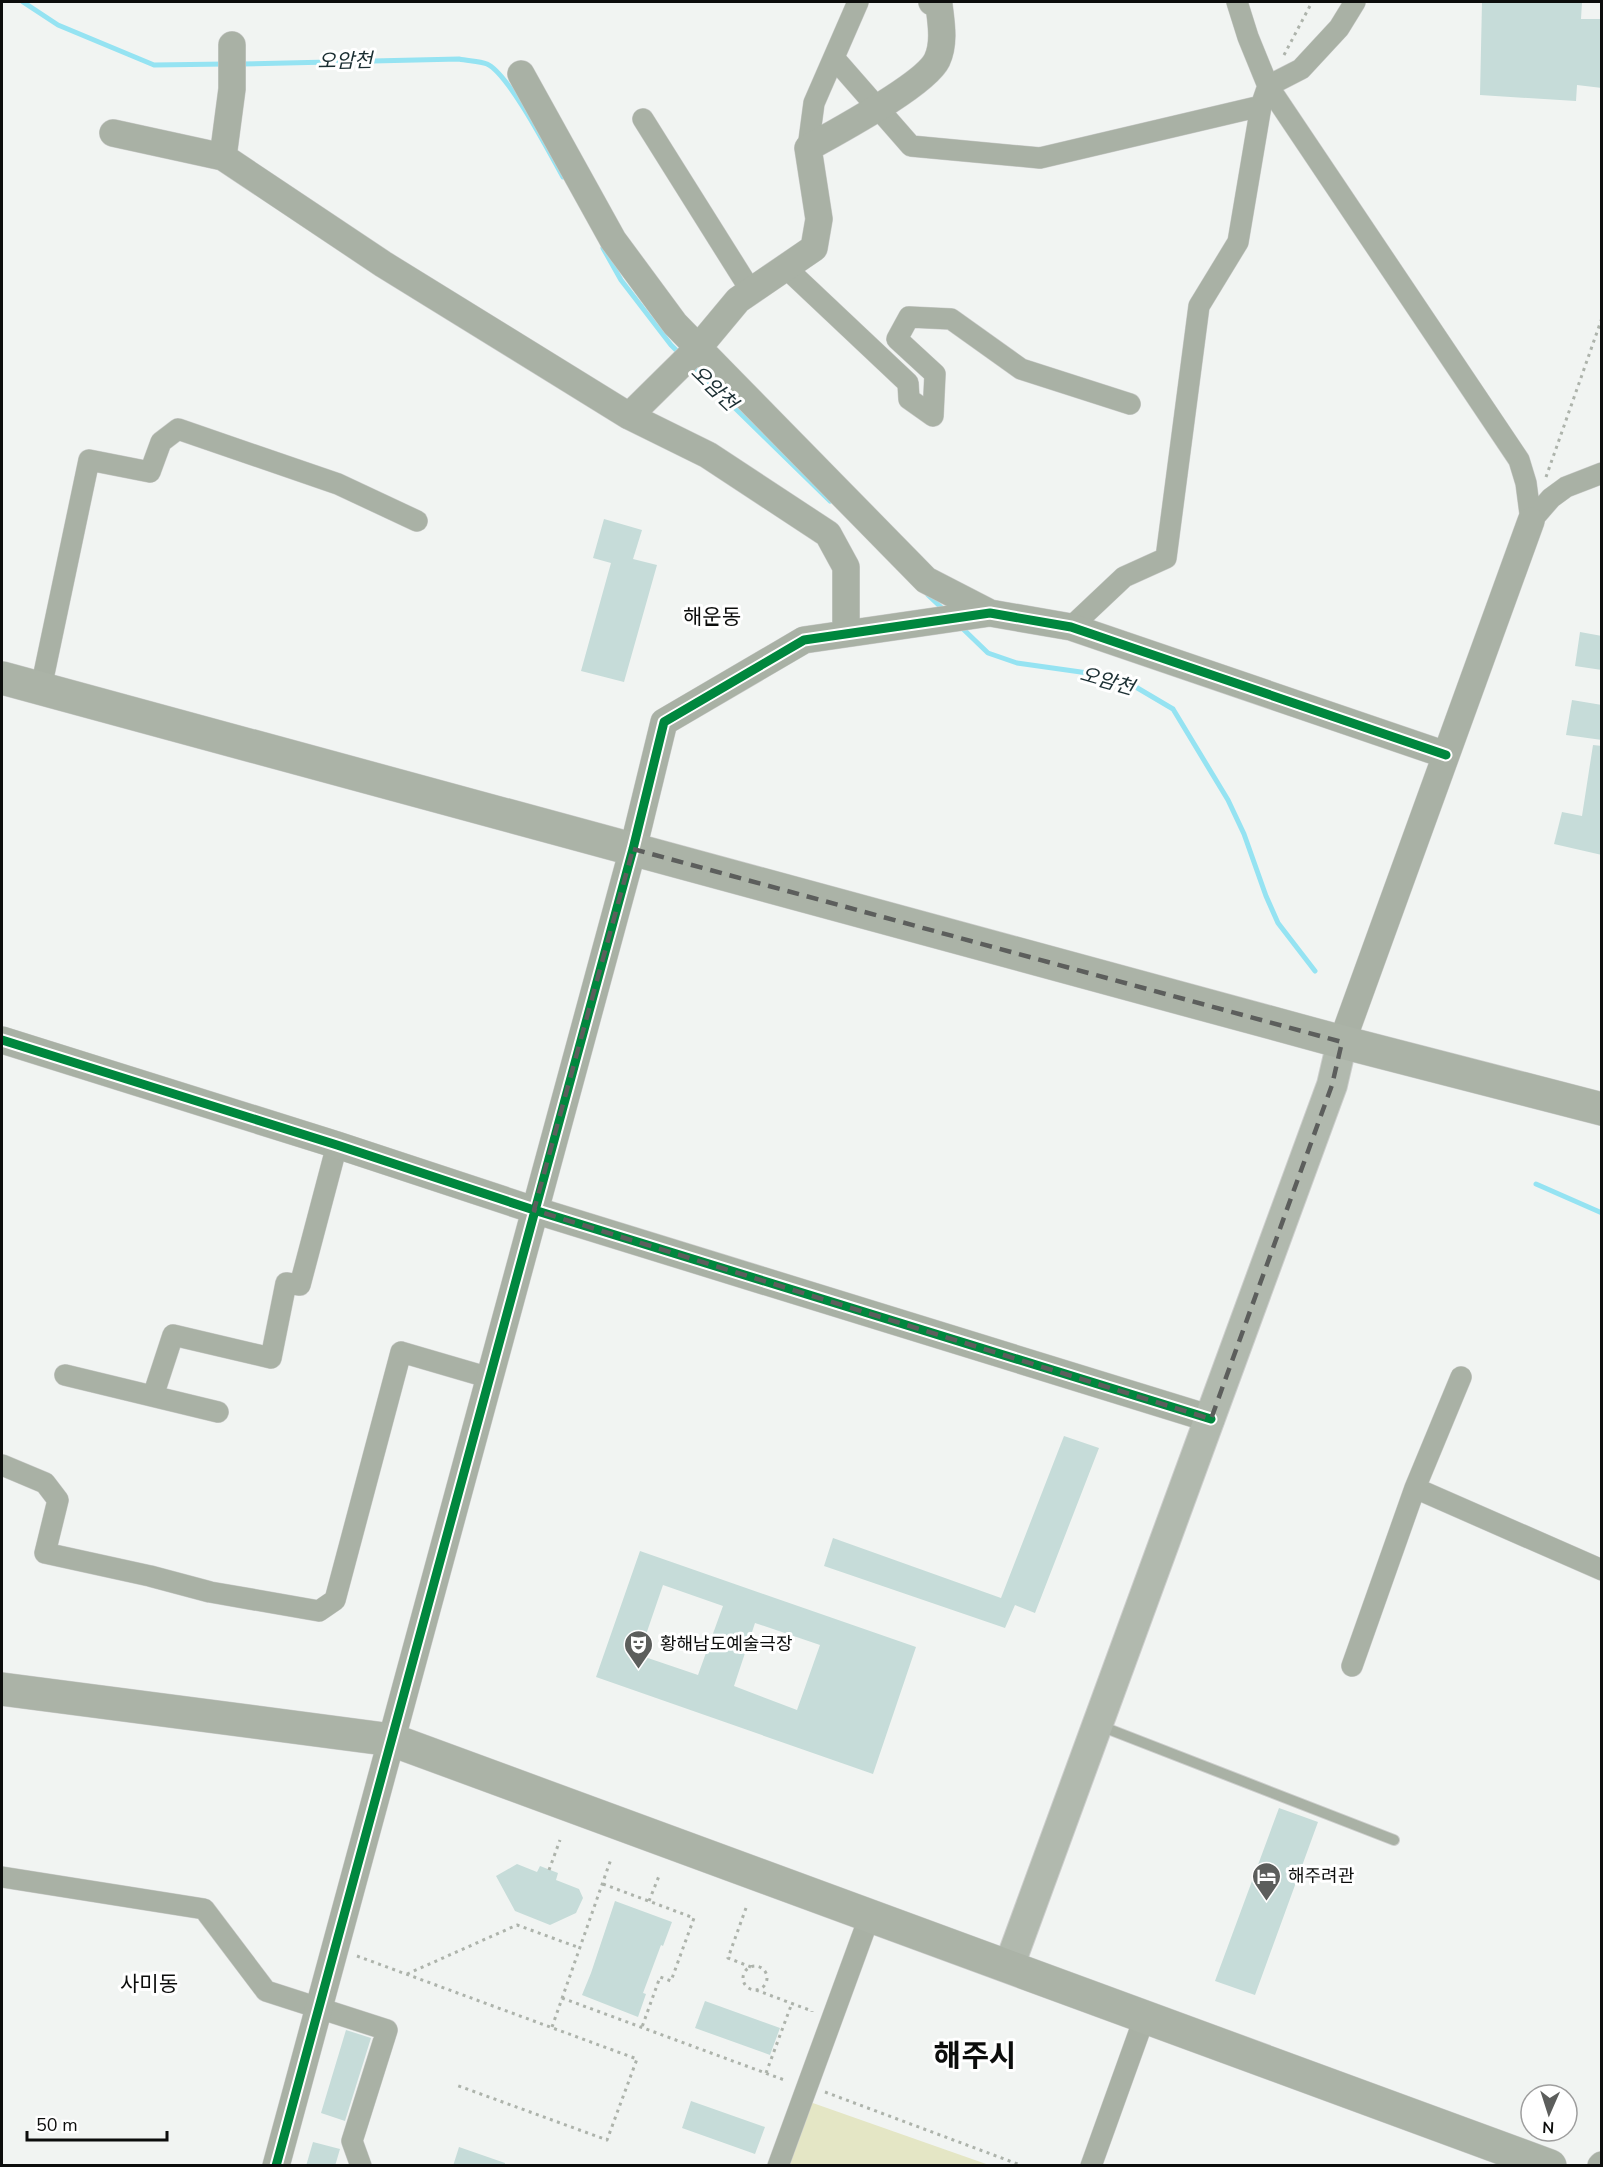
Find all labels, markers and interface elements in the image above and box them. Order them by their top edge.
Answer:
water label: 오암천 [317,47,375,75]
water label: 오암천 [685,359,745,419]
district label: 해운동 [683,603,741,631]
water label: 오암천 [1077,660,1140,702]
theatre icon: 황해남도예술극장 [623,1628,655,1670]
place label: 황해남도예술극장 [660,1632,792,1656]
hotel icon: 해주려관 [1251,1860,1283,1902]
place label: 해주려관 [1288,1864,1355,1888]
district label: 사미동 [120,1970,178,1998]
district label: 해주시 [934,2036,1016,2077]
north arrow [1519,2083,1579,2143]
scale bar [27,2104,166,2142]
text: 50 m [36,2113,78,2137]
text: N [1542,2116,1555,2138]

